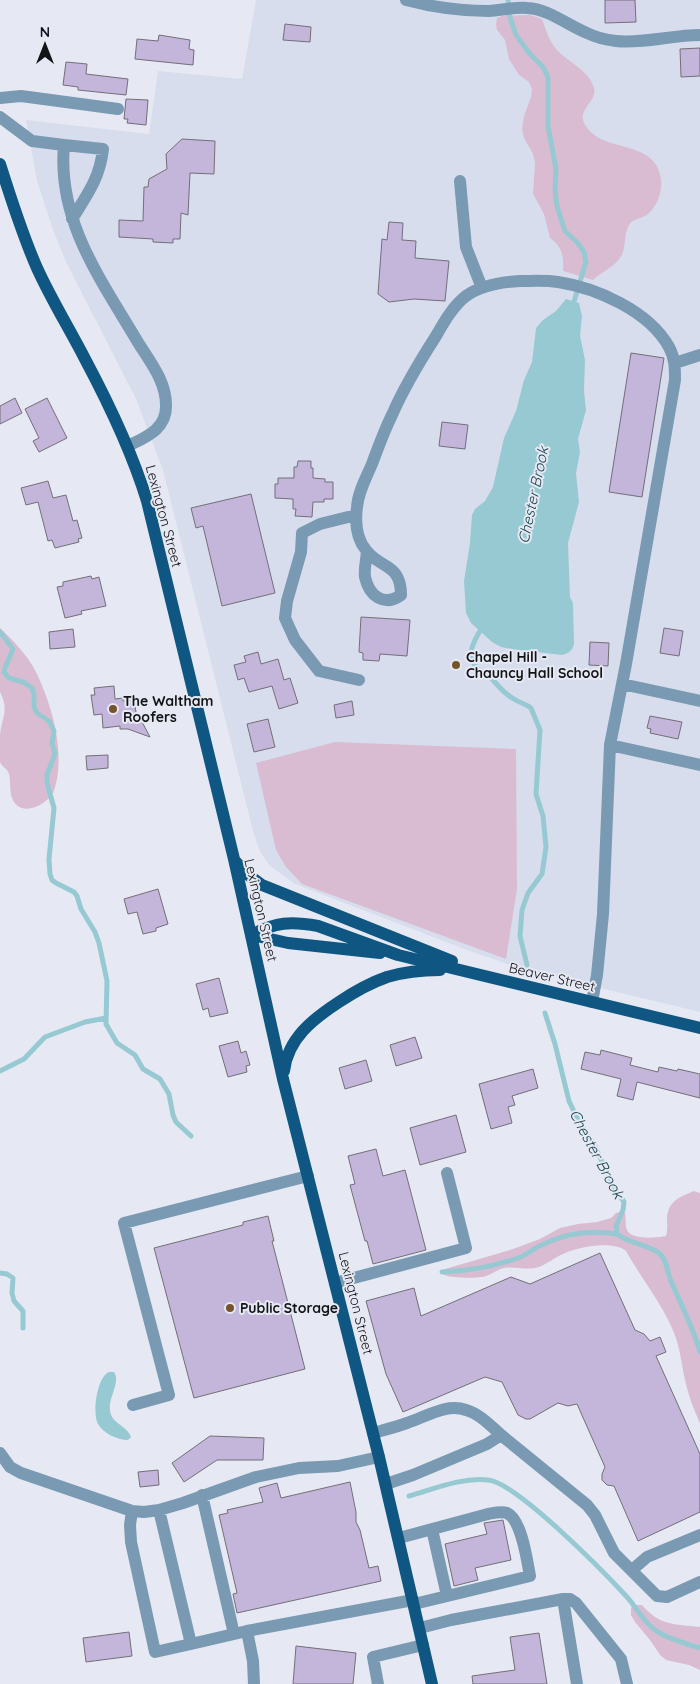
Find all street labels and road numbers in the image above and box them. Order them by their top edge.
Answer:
street label: Lexington Street [142,463,186,569]
street label: Lexington Street [240,857,282,963]
street label: Beaver Street [507,958,597,996]
street label: Lexington Street [335,1250,378,1356]

